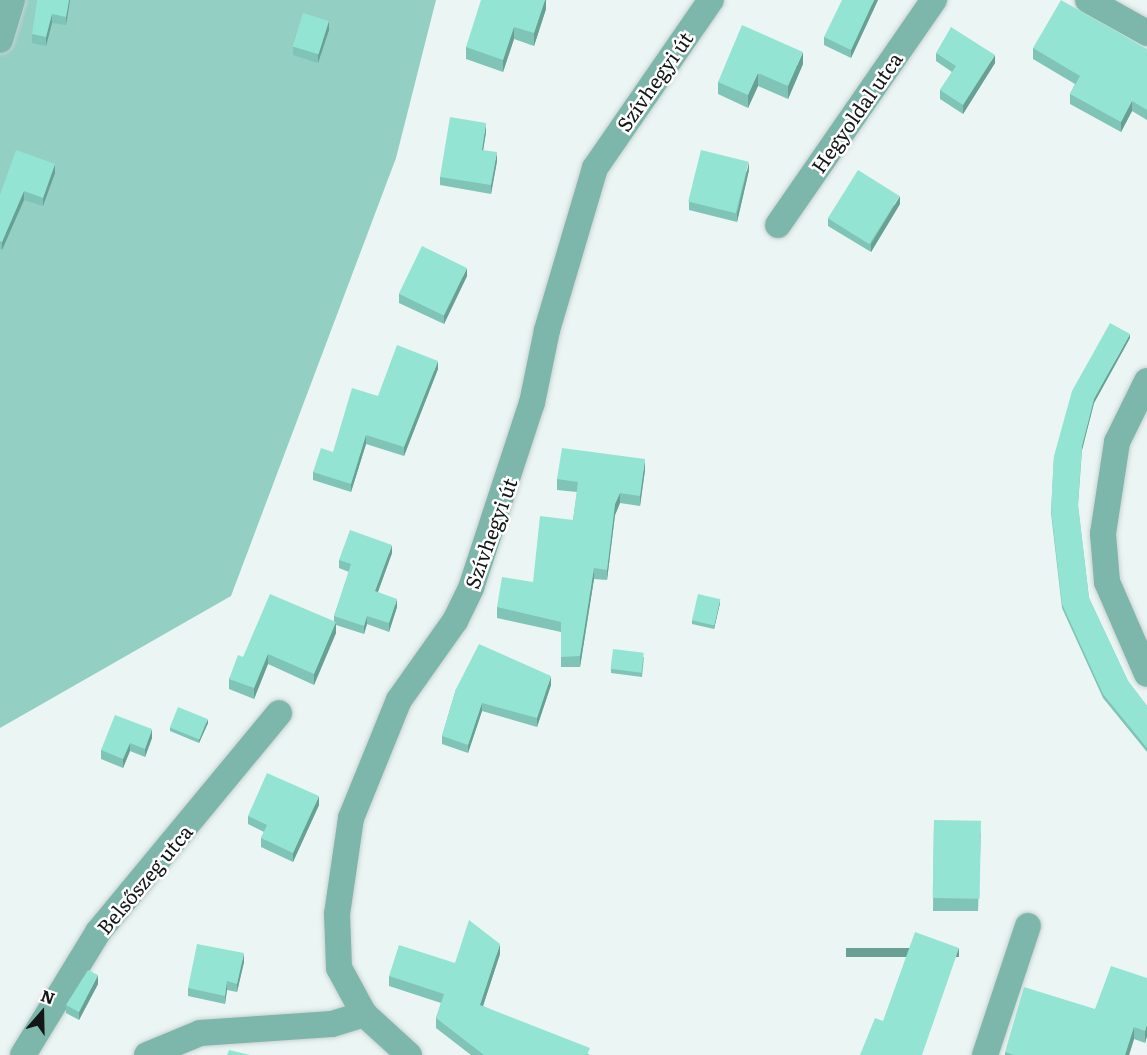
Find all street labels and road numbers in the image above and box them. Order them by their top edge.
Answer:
street label: Szívhegyi út [611,27,697,135]
street label: Hegyoldal utca [806,47,906,177]
street label: Szívhegyi út [459,474,521,592]
street label: Belsőszeg utca [91,819,197,939]

